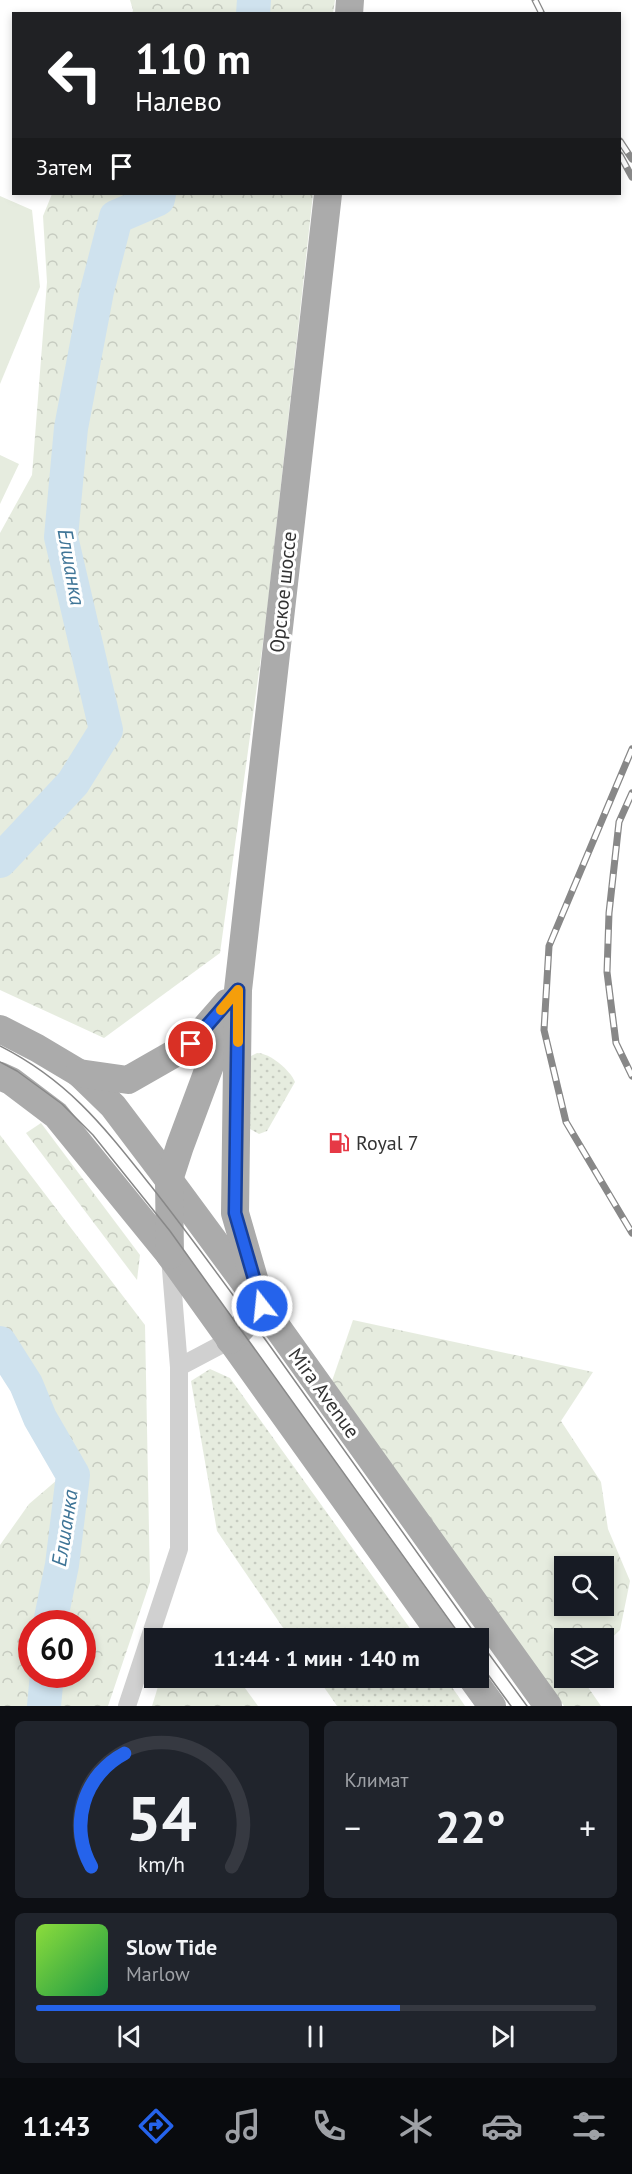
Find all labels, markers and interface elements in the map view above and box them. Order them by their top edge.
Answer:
text: 110 m [135,31,251,86]
icon: left [36,36,114,114]
text: Налево [135,84,222,118]
icon: arrive [105,150,138,183]
text: Затем [36,153,93,181]
water label: Елшанка [51,527,92,608]
street label: Орское шоссе [264,530,302,654]
pin [165,1018,216,1069]
icon: arrive [174,1027,207,1060]
place label: Royal 7 [356,1130,419,1156]
fuel station icon: Royal 7 [327,1131,351,1155]
position arrow [230,1274,294,1338]
street label: Mira Avenue [283,1343,365,1443]
water label: Елшанка [45,1487,84,1568]
map controls [554,1556,614,1688]
button: search [554,1556,614,1616]
speed limit sign: 60 [18,1610,96,1688]
button: layers [554,1628,614,1688]
text: 11:44 · 1 мин · 140 m [213,1644,420,1672]
text: Климат [345,1767,408,1793]
text: 54 [126,1777,197,1858]
text: 22° [435,1797,506,1855]
text: − [345,1806,361,1849]
text: + [579,1806,596,1849]
text: km/h [138,1850,185,1878]
text: Slow Tide [126,1933,217,1961]
text: Marlow [126,1961,190,1987]
icon: previous [113,2020,146,2053]
icon: pause [299,2020,332,2053]
icon: next [486,2020,519,2053]
icon: directions [135,2105,177,2147]
icon: music [222,2105,264,2147]
icon: phone [308,2105,350,2147]
icon: climate [395,2105,437,2147]
icon: car [481,2105,523,2147]
icon: filters [568,2105,610,2147]
text: 11:43 [22,2109,91,2143]

